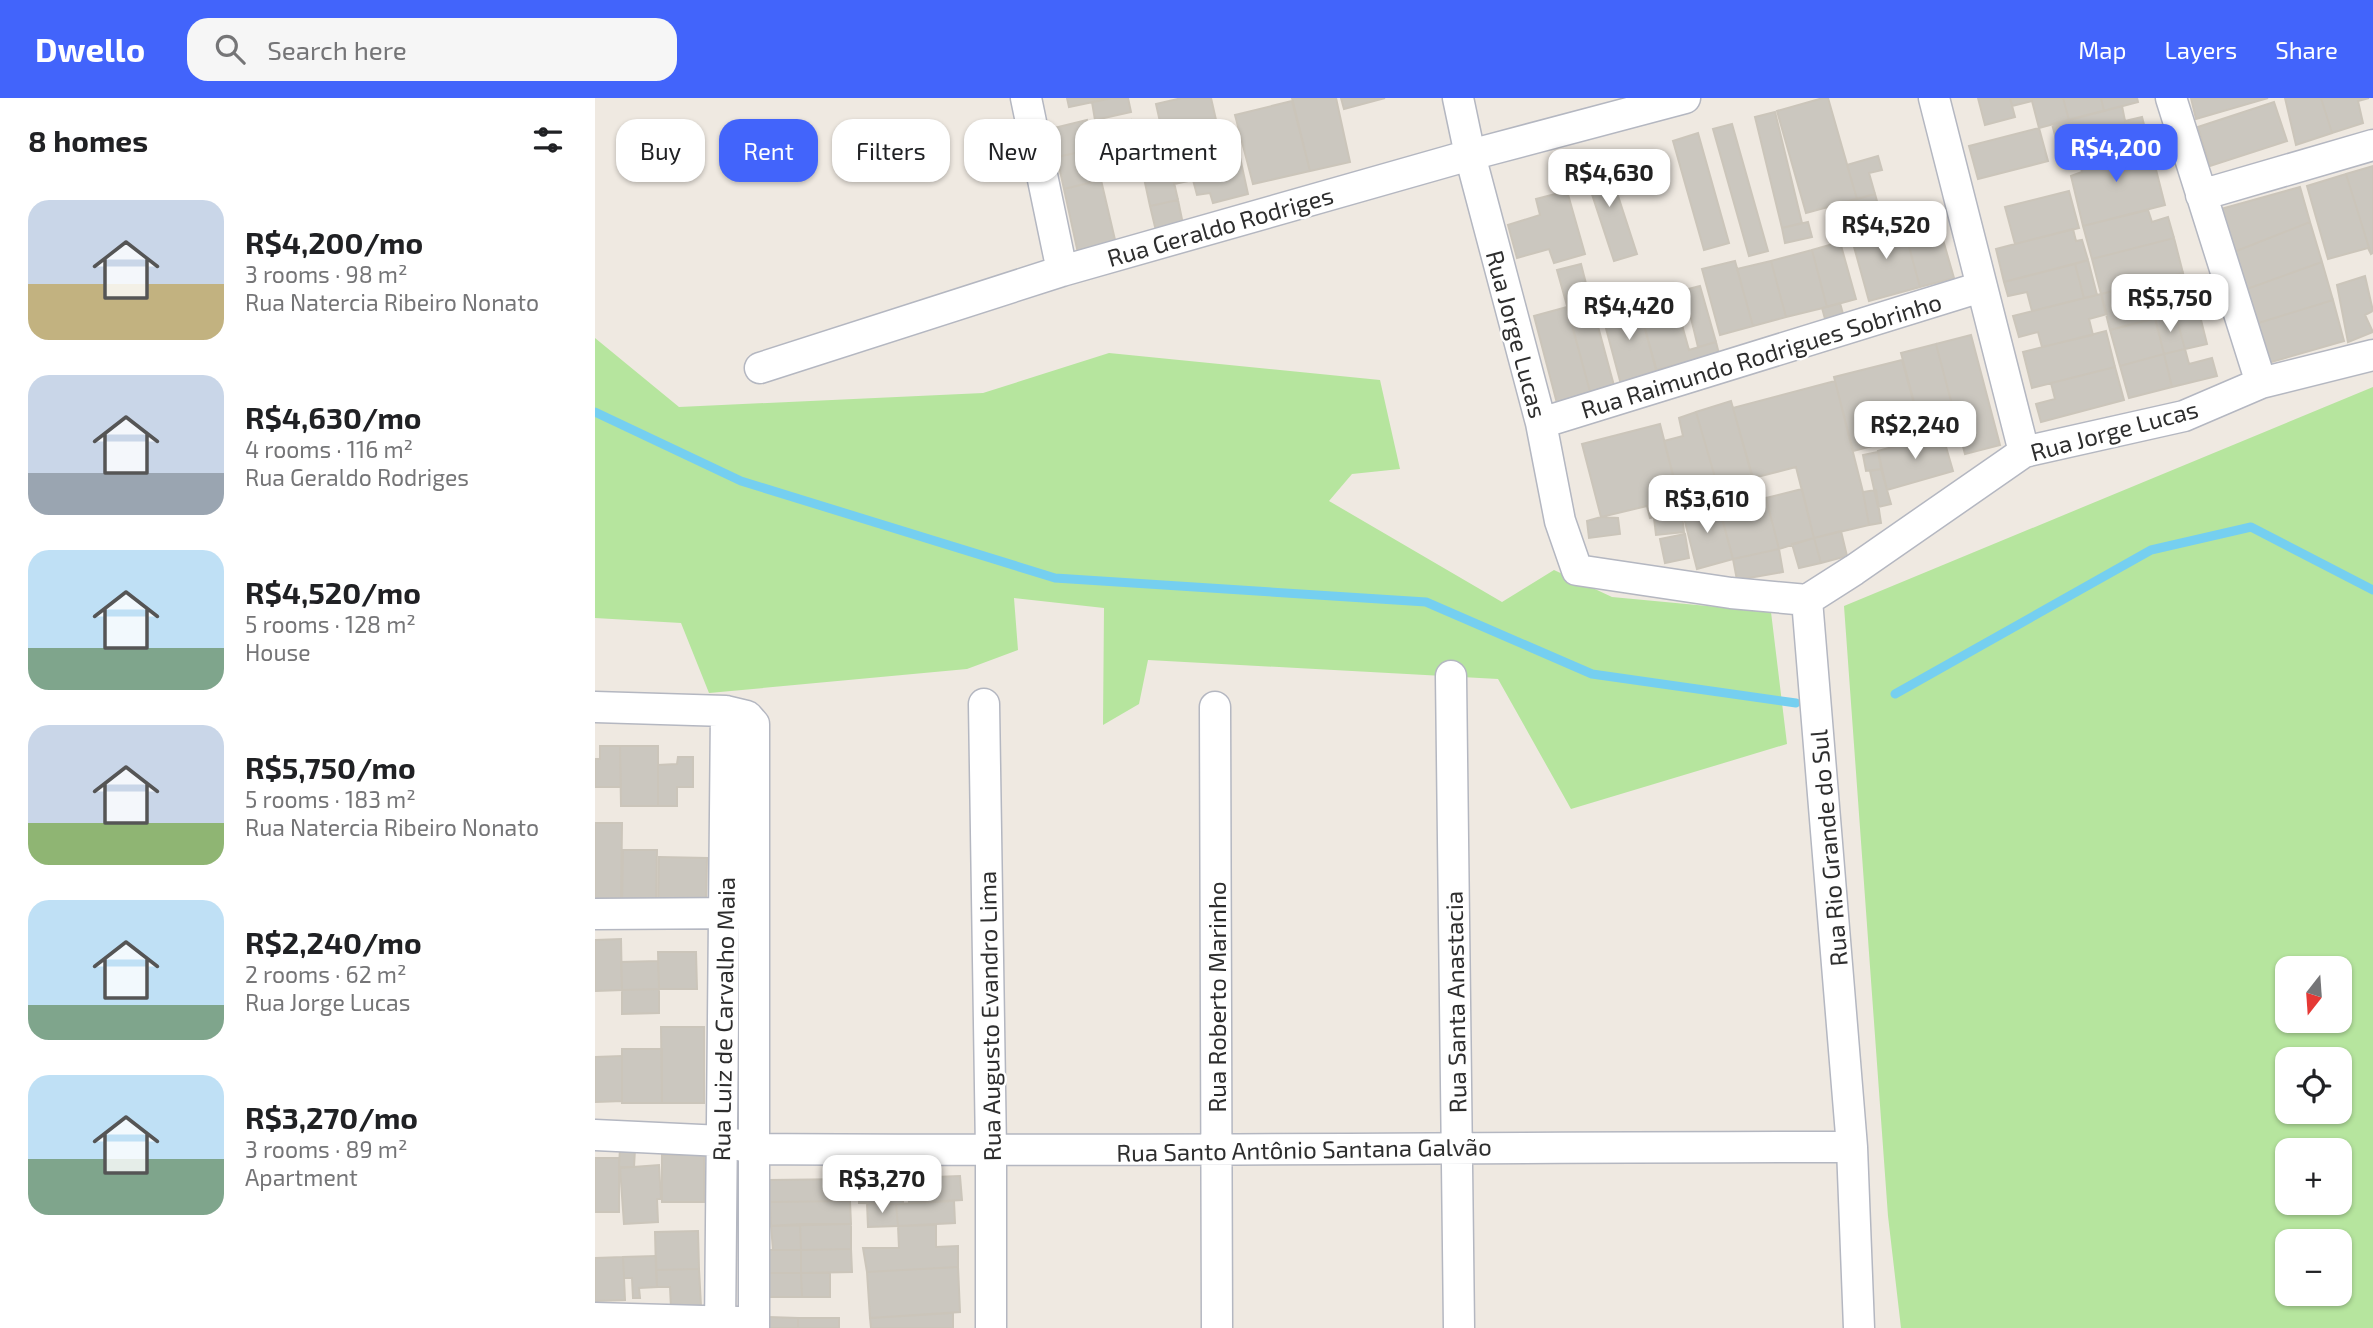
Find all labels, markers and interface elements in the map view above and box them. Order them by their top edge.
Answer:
search box [187,18,677,81]
text: Dwello [35,29,145,69]
icon: search [211,30,249,68]
text: Search here [267,34,407,65]
text: Map [2078,35,2126,64]
text: Layers [2164,35,2237,64]
text: Share [2275,35,2338,64]
chip: Buy [616,119,705,182]
chip: Rent [719,119,818,182]
chip: Filters [832,119,950,182]
chip: New [964,119,1061,182]
chip: Apartment [1075,119,1241,182]
icon: filters [529,121,567,159]
text: 8 homes [28,122,148,158]
pin: R$4,200 [2051,125,2181,184]
text: R$4,200 [2071,133,2161,161]
pin: R$4,630 [1544,150,1674,209]
text: R$4,630 [1564,158,1654,186]
street label: Rua Geraldo Rodriges [1104,180,1336,272]
pin: R$4,520 [1821,202,1951,261]
text: R$4,520 [1841,210,1931,238]
text: R$4,200/mo [245,224,423,260]
icon: home [84,228,168,312]
street label: Rua Jorge Lucas [1481,247,1553,421]
text: 3 rooms · 98 m² [245,260,407,288]
pin: R$5,750 [2105,274,2235,334]
pin: R$4,420 [1564,282,1694,342]
text: R$5,750 [2127,283,2213,311]
street label: Rua Raimundo Rodrigues Sobrinho [1577,286,1945,424]
text: Rua Natercia Ribeiro Nonato [245,288,539,316]
text: R$4,420 [1584,291,1674,319]
street label: Rua Jorge Lucas [2027,394,2201,466]
text: R$4,630/mo [245,399,422,435]
pin: R$2,240 [1850,402,1980,461]
icon: home [84,403,168,487]
text: R$2,240 [1870,410,1960,438]
text: 4 rooms · 116 m² [245,435,413,463]
text: Rua Geraldo Rodriges [245,463,469,491]
pin: R$3,610 [1642,476,1772,535]
text: R$3,610 [1665,484,1749,512]
text: R$4,520/mo [245,574,421,610]
icon: home [84,578,168,662]
text: 5 rooms · 128 m² [245,610,416,638]
text: House [245,638,311,666]
street label: Rua Rio Grande do Sul [1803,728,1853,968]
text: R$5,750/mo [245,749,416,785]
icon: home [84,753,168,837]
text: 5 rooms · 183 m² [245,785,416,813]
text: Rua Natercia Ribeiro Nonato [245,813,539,841]
street label: Rua Augusto Evandro Lima [972,871,1006,1161]
street label: Rua Luiz de Carvalho Maia [706,877,740,1161]
street label: Rua Roberto Marinho [1202,881,1231,1113]
street label: Rua Santa Anastacia [1439,891,1471,1113]
text: R$2,240/mo [245,924,422,960]
icon: home [84,928,168,1012]
north arrow [2275,956,2352,1032]
map controls [2275,956,2352,1306]
text: 2 rooms · 62 m² [245,960,407,988]
text: Rua Jorge Lucas [245,988,410,1016]
button: locate [2275,1047,2352,1124]
text: R$3,270/mo [245,1099,418,1135]
icon: home [84,1103,168,1187]
street label: Rua Santo Antônio Santana Galvão [1116,1131,1492,1167]
text: 3 rooms · 89 m² [245,1135,407,1163]
button: + [2275,1138,2352,1215]
pin: R$3,270 [817,1156,947,1215]
text: Apartment [245,1163,358,1191]
text: R$3,270 [839,1164,925,1192]
button: − [2275,1229,2352,1306]

